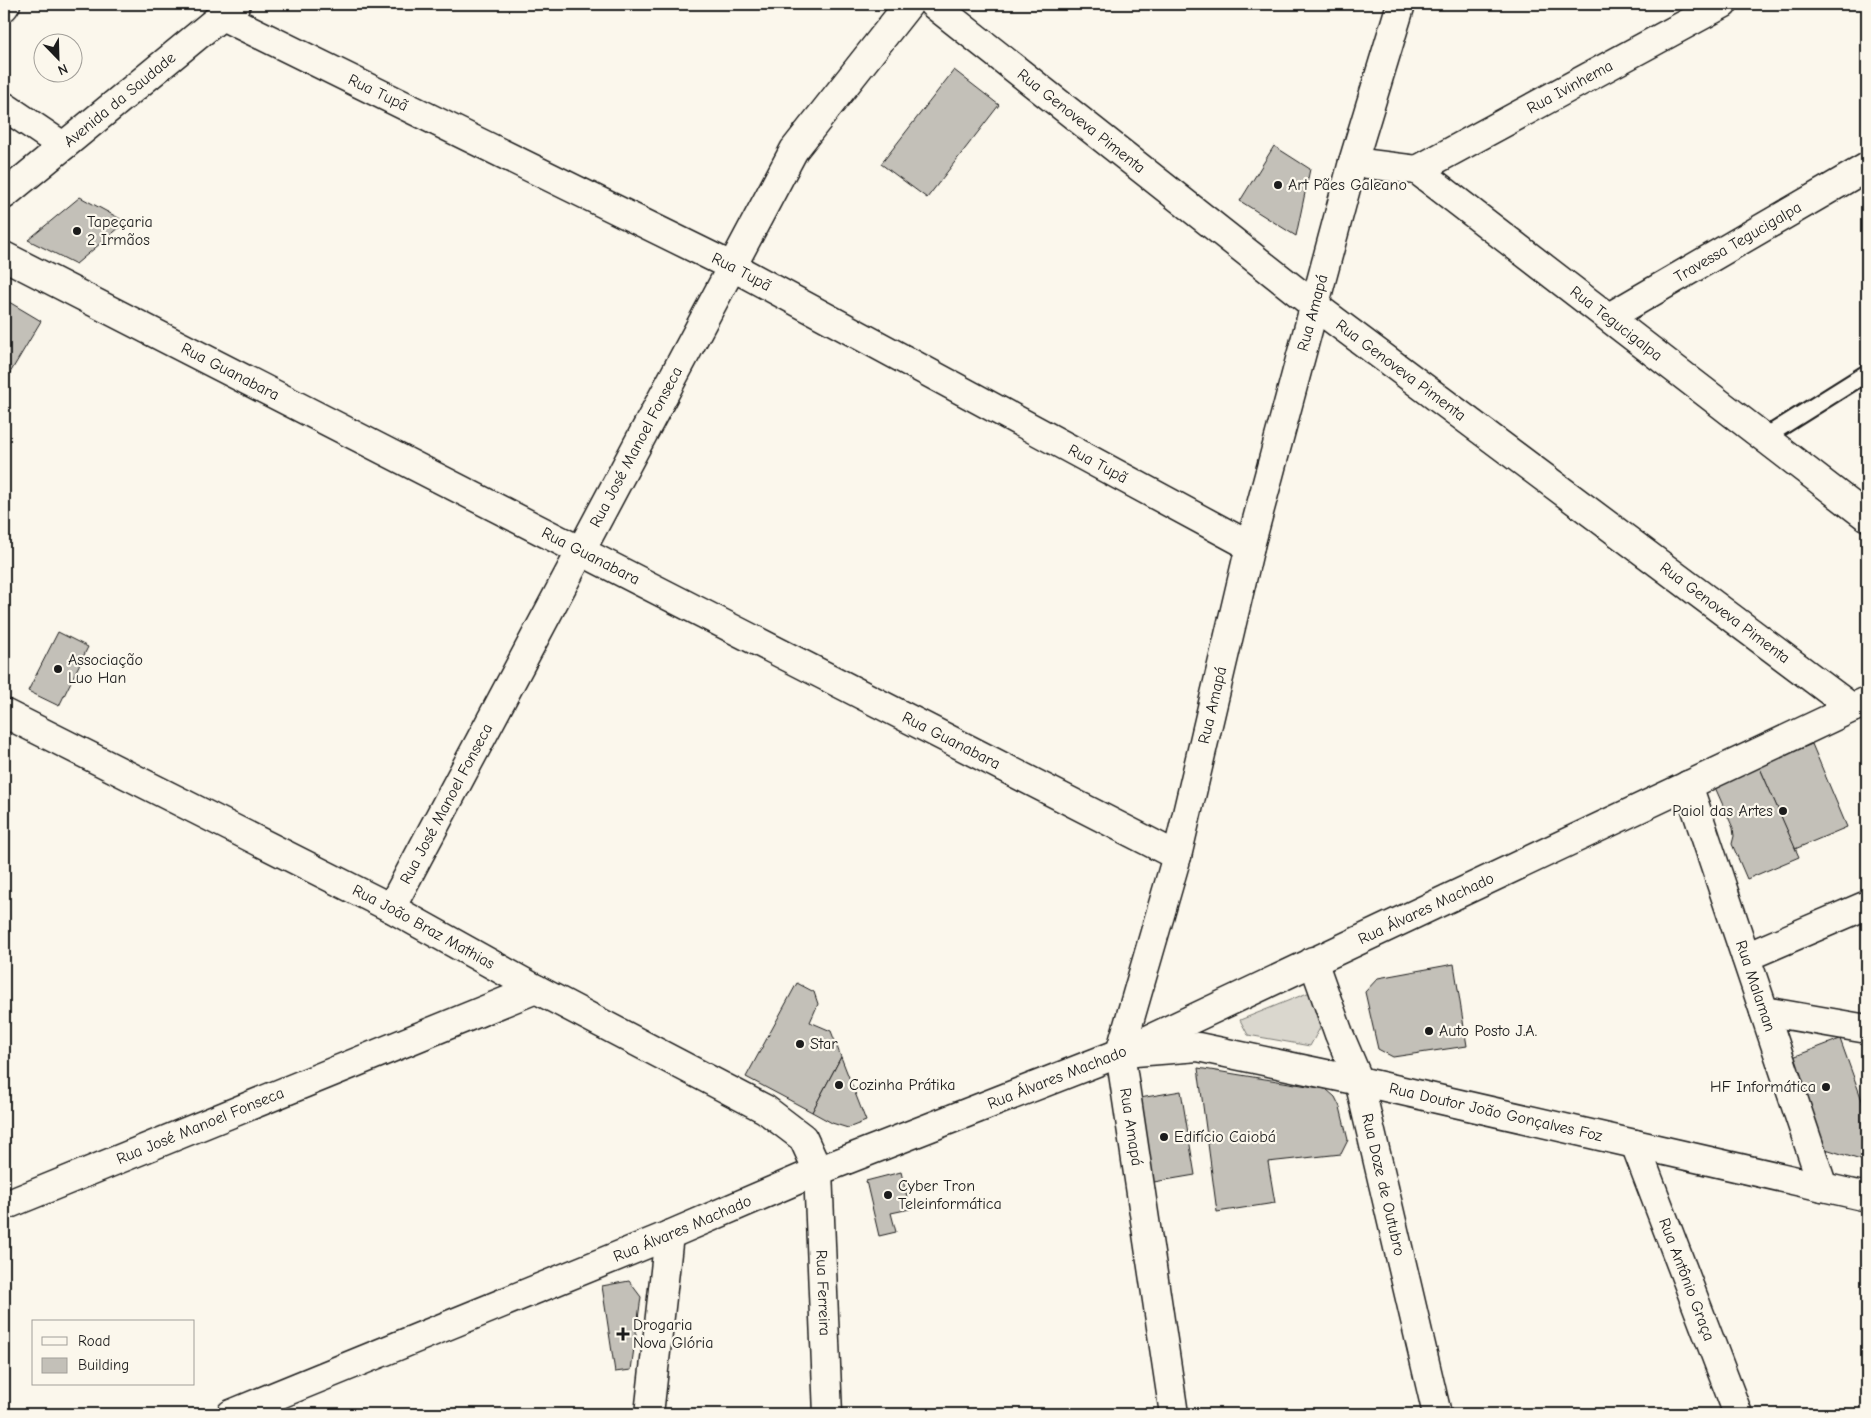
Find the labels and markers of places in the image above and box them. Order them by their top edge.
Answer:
place label: Art Pães Galeano [1288,176,1407,194]
marker: Art Pães Galeano [1272,179,1284,191]
place label: Tapeçaria 2 Irmãos [87,213,153,249]
marker: Tapeçaria 2 Irmãos [71,225,83,237]
place label: Associação Luo Han [68,651,143,687]
marker: Associação Luo Han [52,663,64,675]
place label: Paiol das Artes [1672,802,1773,820]
marker: Paiol das Artes [1777,805,1789,817]
place label: Auto Posto J.A. [1439,1022,1537,1040]
marker: Auto Posto J.A. [1423,1025,1435,1037]
place label: Star [810,1035,838,1053]
marker: Star [794,1038,806,1050]
place label: Cozinha Prátika [849,1076,955,1094]
place label: HF Informática [1710,1078,1816,1096]
marker: Cozinha Prátika [833,1079,845,1091]
marker: HF Informática [1820,1081,1832,1093]
place label: Edifício Caiobá [1174,1128,1276,1146]
marker: Edifício Caiobá [1158,1131,1170,1143]
place label: Cyber Tron Teleinformática [898,1177,1002,1213]
marker: Cyber Tron Teleinformática [882,1189,894,1201]
place label: Drogaria Nova Glória [633,1316,713,1352]
marker: Drogaria Nova Glória [617,1328,629,1340]

